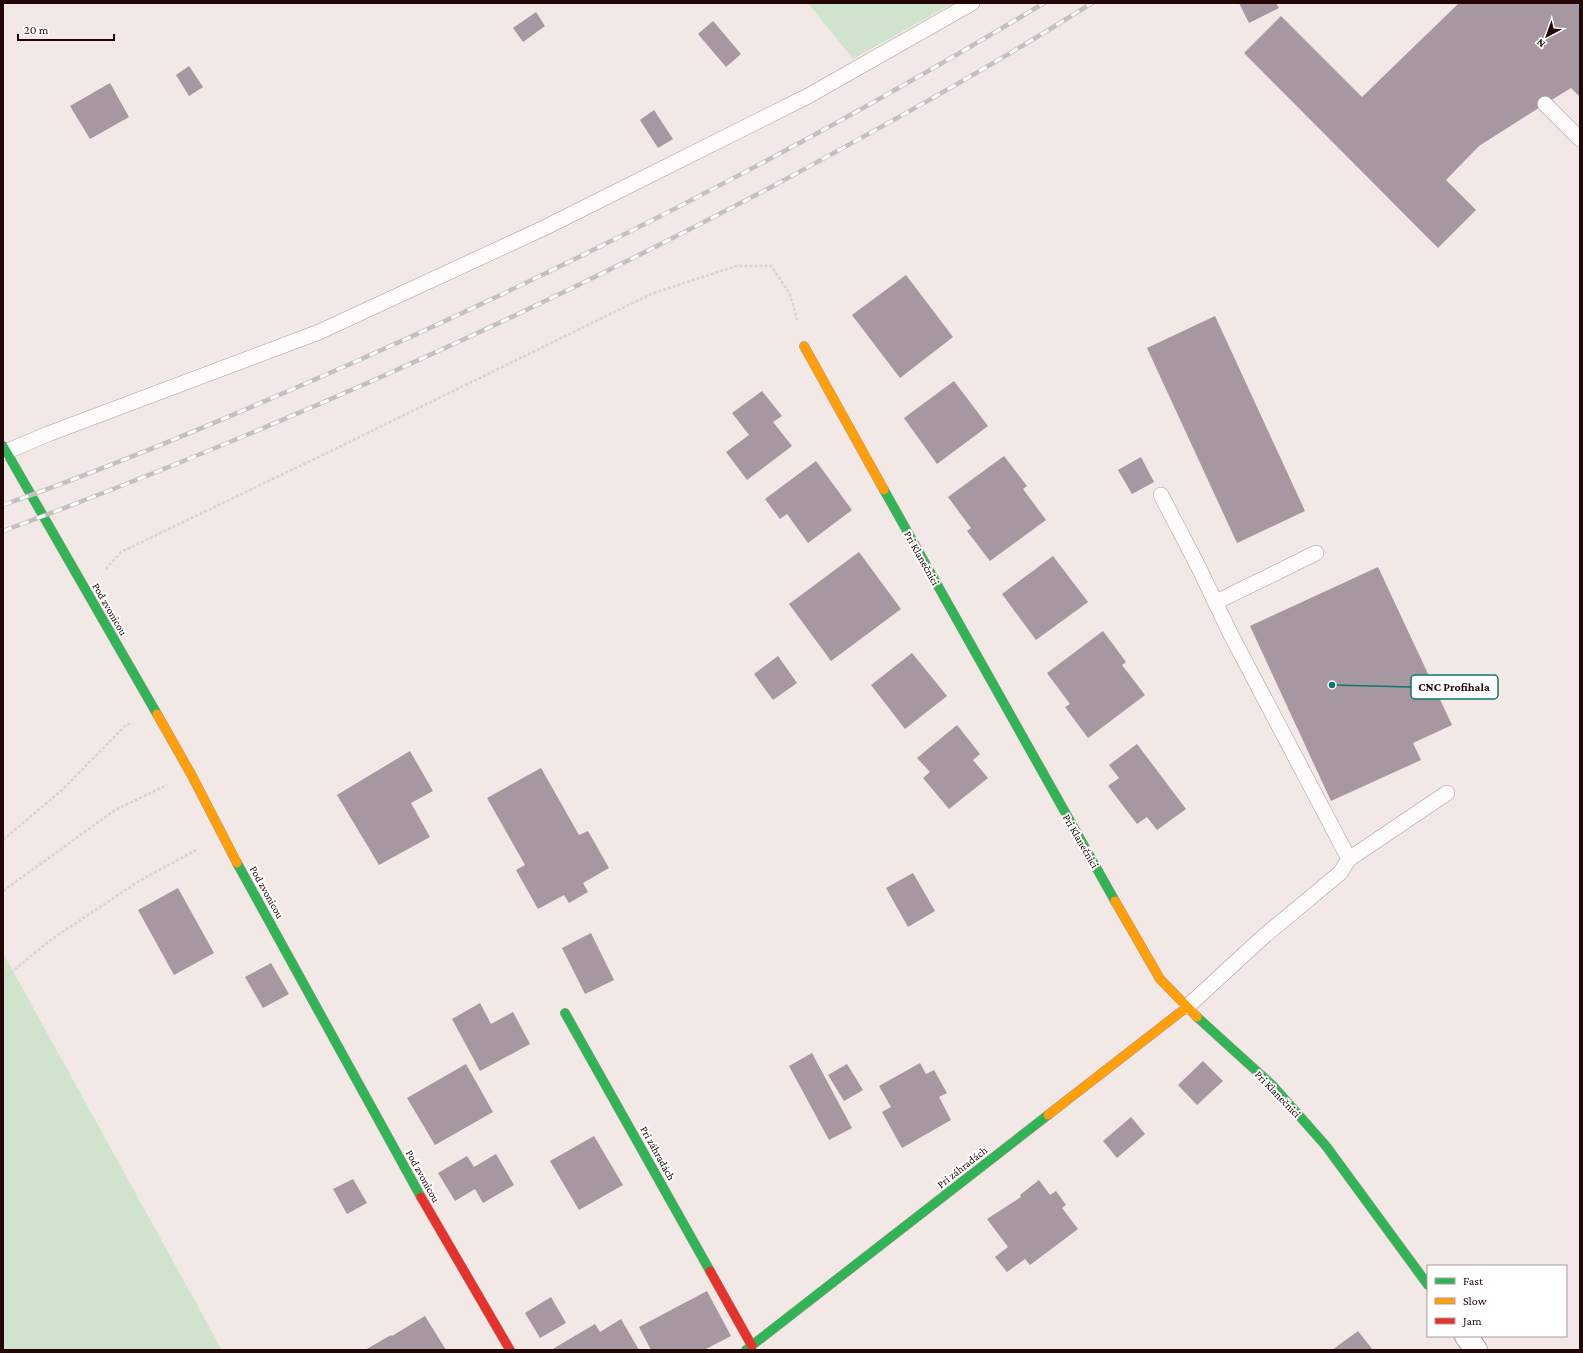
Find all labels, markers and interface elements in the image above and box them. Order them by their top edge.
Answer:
scale bar [18,16,114,42]
north arrow [1527,16,1567,56]
text: 20 m [24,23,49,37]
text: N [1533,36,1547,51]
street label: Pri Klanečnici [902,529,942,587]
street label: Pod zvonicou [90,581,130,637]
callout: CNC Profihala [1411,675,1498,699]
text: CNC Profihala [1418,680,1490,694]
street label: Pri Klanečnici [1061,812,1101,870]
street label: Pod zvonicou [248,864,286,921]
street label: Pri Klanečnici [1253,1068,1303,1120]
street label: Pri záhradách [638,1124,678,1182]
street label: Pri záhradách [935,1144,989,1190]
street label: Pod zvonicou [404,1148,442,1205]
legend [1427,1265,1567,1337]
text: Fast [1463,1274,1484,1288]
text: Slow [1463,1294,1487,1308]
text: Jam [1462,1314,1482,1328]

